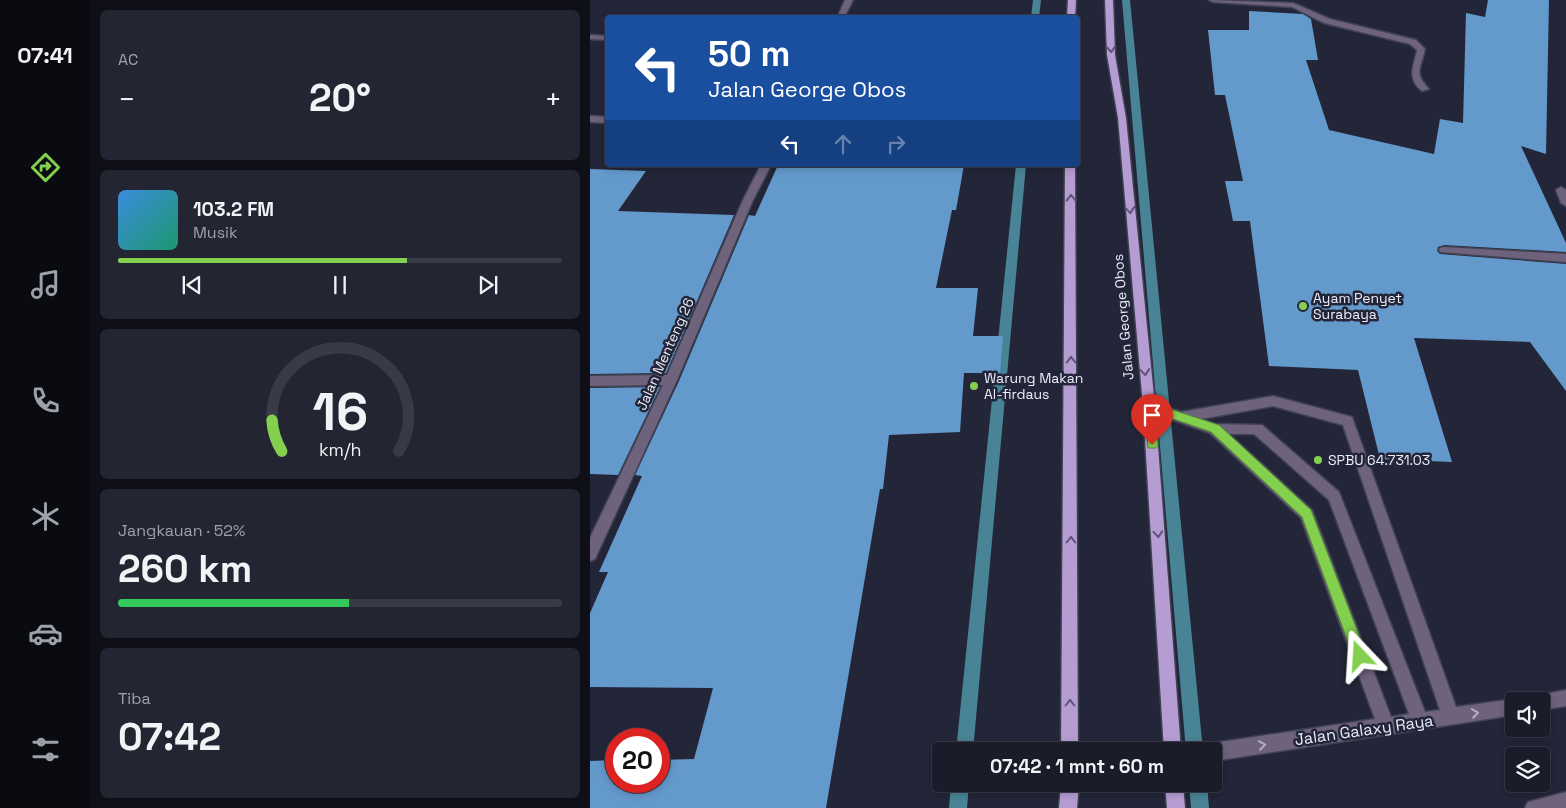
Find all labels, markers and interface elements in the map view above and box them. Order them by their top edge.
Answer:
text: 50 m [708,32,790,76]
icon: left [625,35,690,100]
text: 07:41 [17,41,73,69]
one-way arrow [1105,45,1116,53]
text: AC [118,49,138,70]
text: 20° [309,74,371,122]
text: Jalan George Obos [708,75,906,103]
text: − [118,81,135,117]
text: + [545,81,562,117]
icon: left [776,130,804,158]
icon: ahead [829,130,857,158]
icon: right [882,130,910,158]
icon: directions [28,150,63,185]
one-way arrow [1066,193,1076,201]
text: 103.2 FM [193,197,274,222]
one-way arrow [1125,206,1136,214]
text: Musik [193,222,238,243]
street label: Jalan George Obos [1109,253,1137,381]
icon: music [28,267,63,302]
icon: previous [178,271,206,299]
icon: pause [326,271,354,299]
icon: next [474,271,502,299]
place label: Ayam Penyet Surabaya [1313,289,1402,323]
street label: Jalan Menteng 26 [632,295,698,413]
marker: Ayam Penyet Surabaya [1297,300,1309,312]
one-way arrow [1066,356,1076,364]
one-way arrow [1139,368,1150,376]
place label: Warung Makan Al-firdaus [984,369,1083,403]
text: 16 [312,379,368,445]
marker: Warung Makan Al-firdaus [968,380,980,392]
icon: phone [28,383,63,418]
pin [1131,394,1173,445]
icon: arrive [1138,401,1166,429]
text: km/h [319,438,361,461]
place label: SPBU 64.731.03 [1328,451,1430,469]
marker: SPBU 64.731.03 [1312,454,1324,466]
icon: climate [28,499,63,534]
text: Jangkauan · 52% [118,520,245,541]
one-way arrow [1152,530,1163,538]
one-way arrow [1066,536,1076,544]
text: 260 km [118,545,252,593]
icon: car [28,616,63,651]
position arrow [1333,629,1385,681]
text: Tiba [118,688,151,709]
map controls [1505,692,1550,792]
button: sound [1505,692,1550,737]
one-way arrow [1065,698,1075,706]
one-way arrow [1471,708,1479,719]
street label: Jalan Galaxy Raya [1293,710,1435,750]
text: 07:42 [118,713,221,761]
speed limit sign: 20 [605,728,670,793]
icon: filters [28,732,63,767]
one-way arrow [1258,740,1266,750]
button: layers [1505,747,1550,792]
text: 07:42 · 1 mnt · 60 m [990,754,1164,779]

